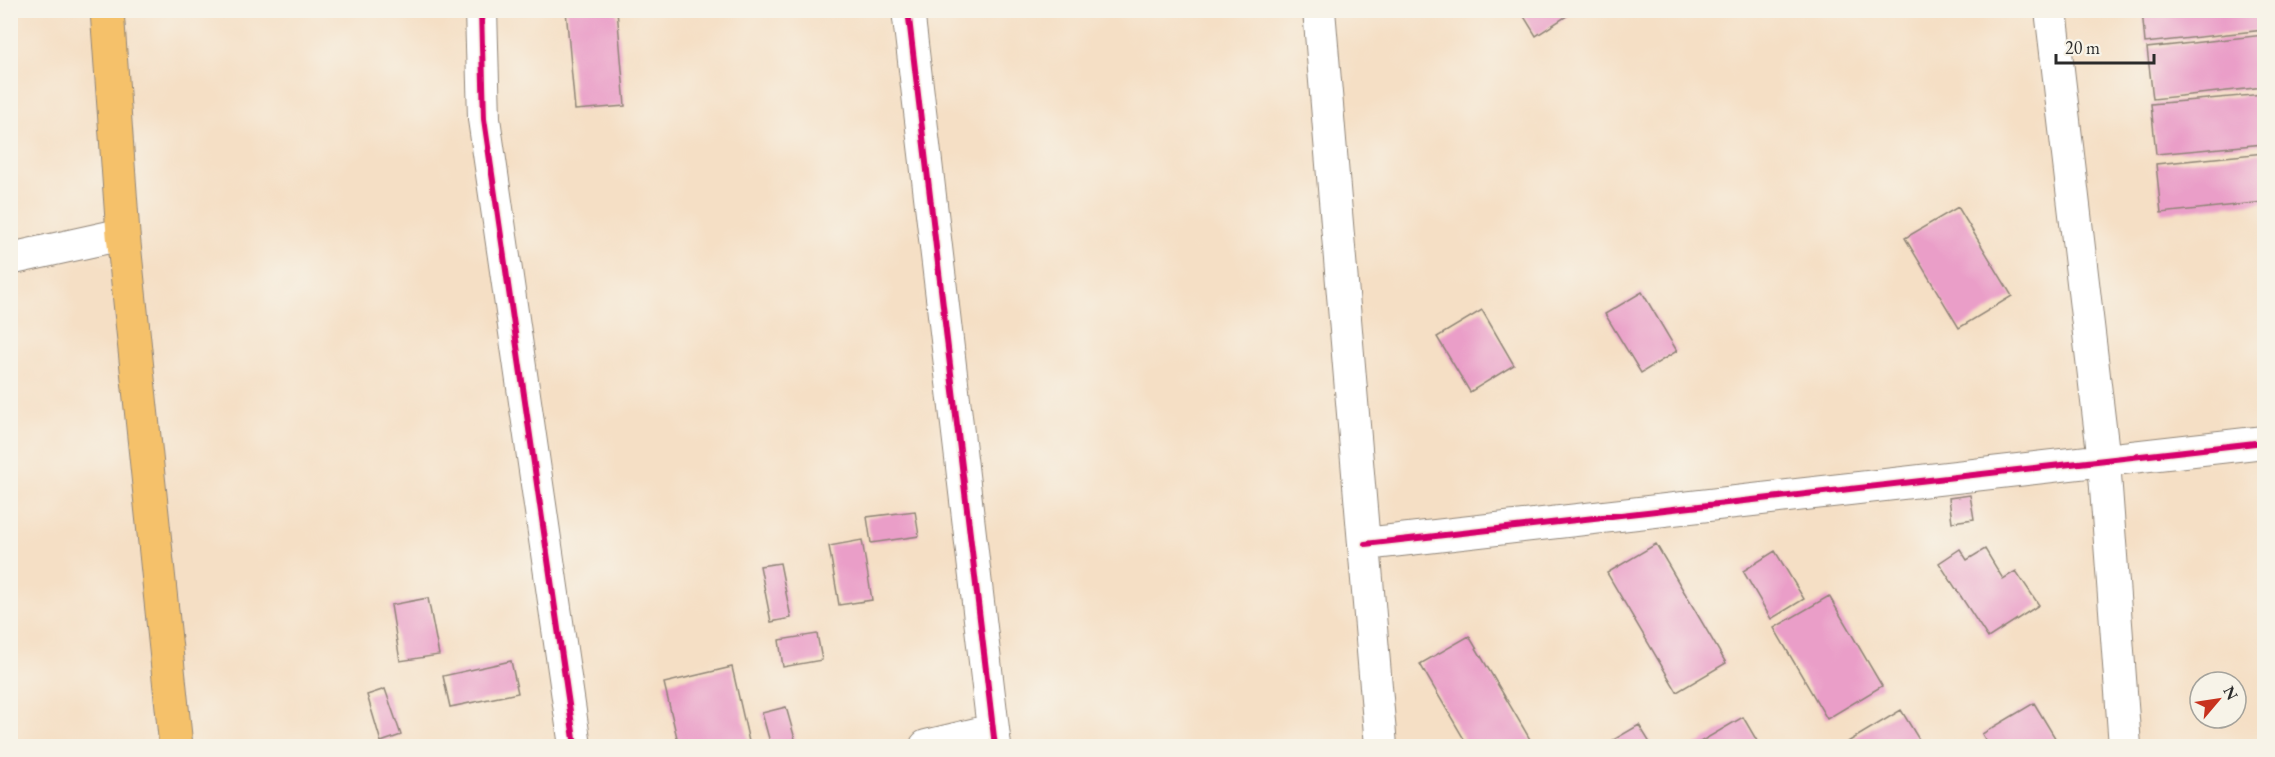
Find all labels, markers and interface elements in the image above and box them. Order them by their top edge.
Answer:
scale bar [2056,27,2154,65]
text: 20 m [2065,36,2100,59]
north arrow [2188,670,2248,730]
text: N [2218,682,2243,704]

